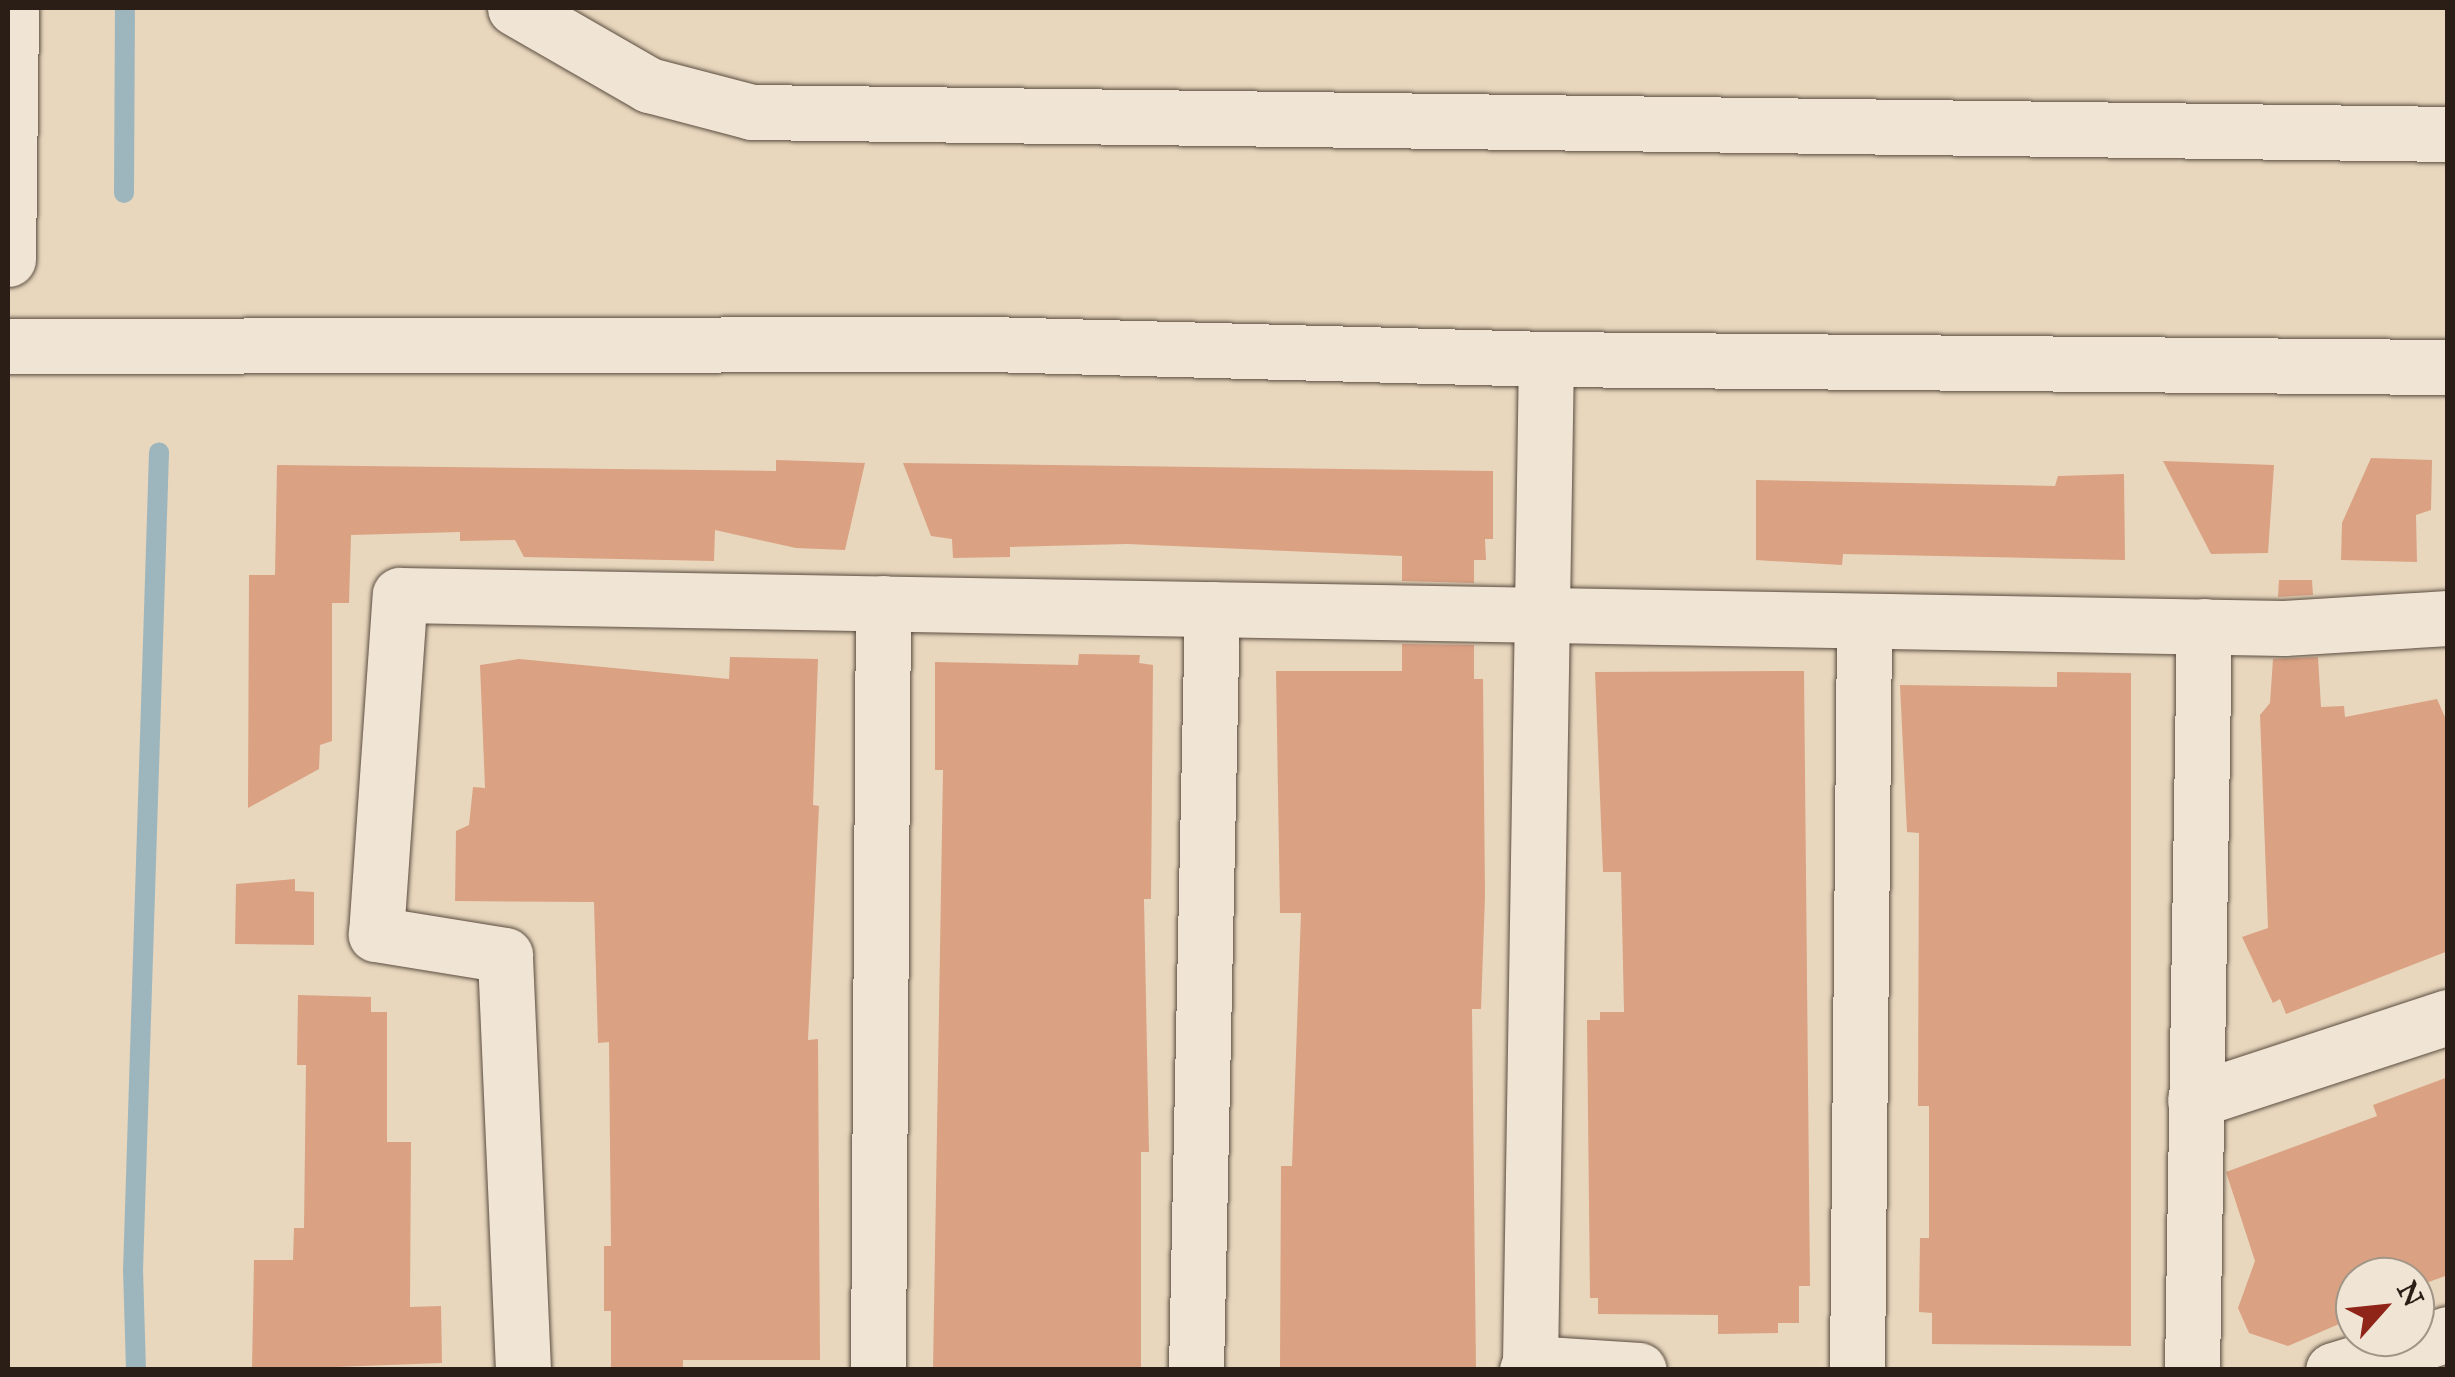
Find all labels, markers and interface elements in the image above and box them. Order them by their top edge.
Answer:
north arrow [2335,1257,2435,1357]
text: N [2389,1276,2431,1313]

